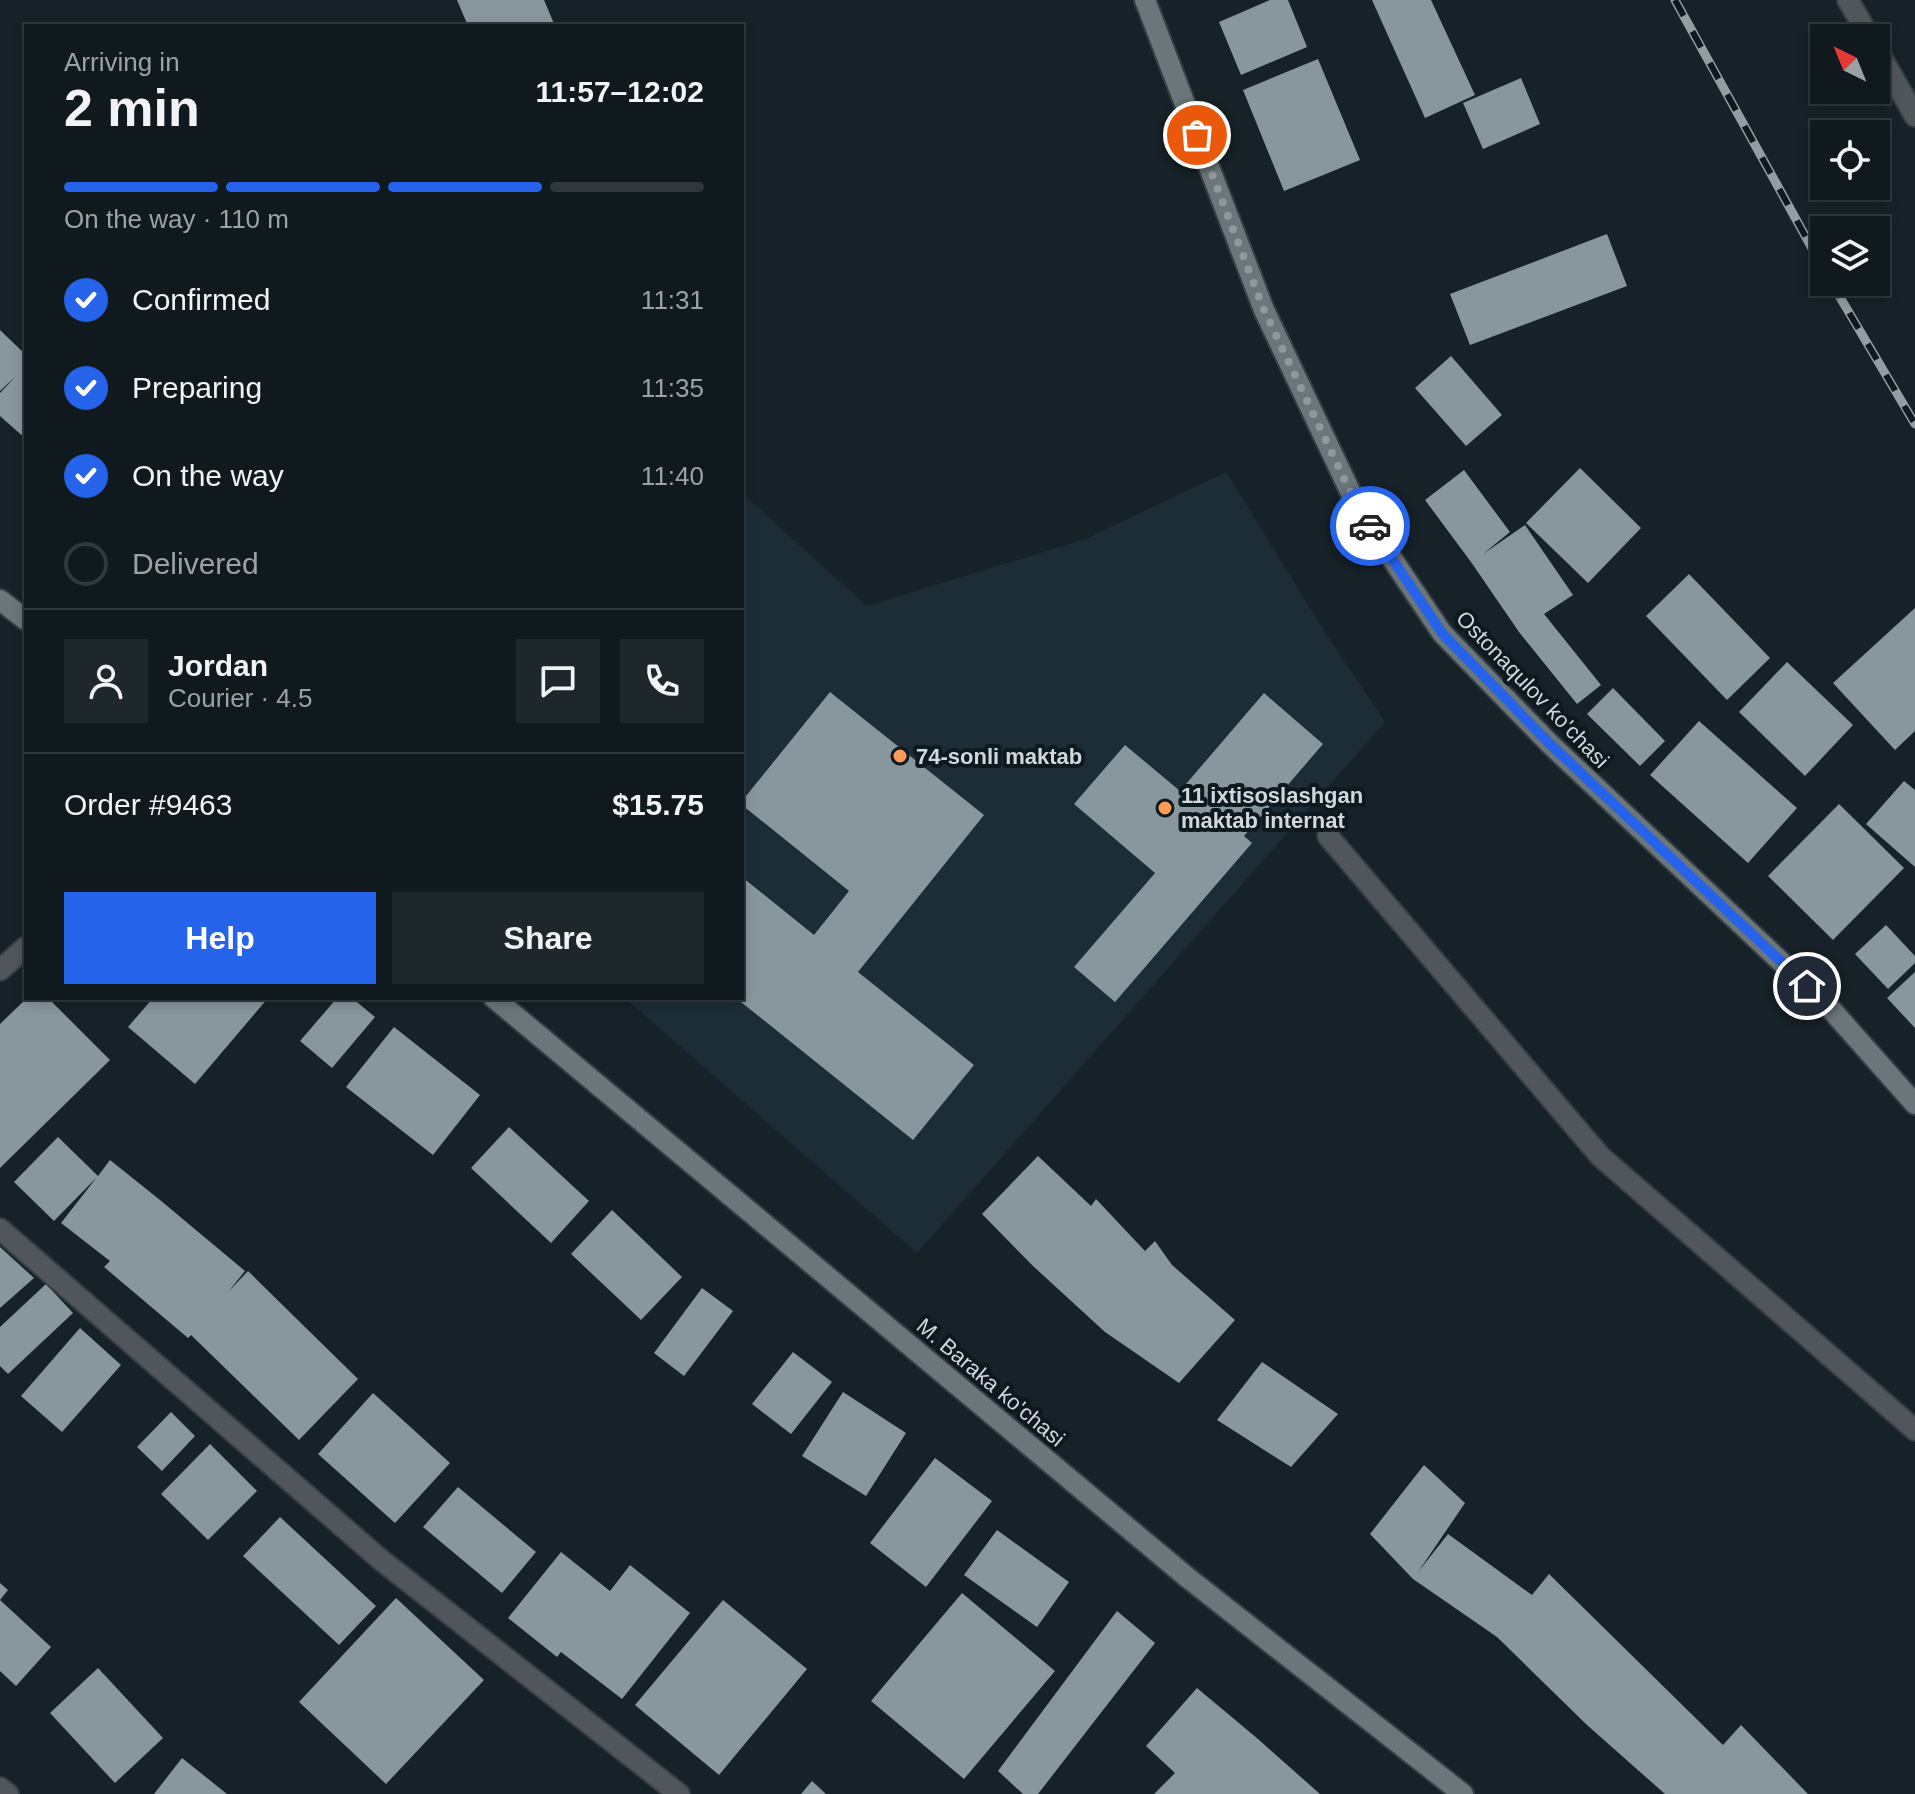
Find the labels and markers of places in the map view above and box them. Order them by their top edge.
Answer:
pin [1163,101,1231,169]
place label: 74-sonli maktab [916,744,1082,769]
marker: 74-sonli maktab [891,747,909,765]
place label: 11 ixtisoslashgan maktab internat [1181,783,1363,833]
marker: 11 ixtisoslashgan maktab internat [1156,799,1174,817]
pin [1773,952,1841,1020]

